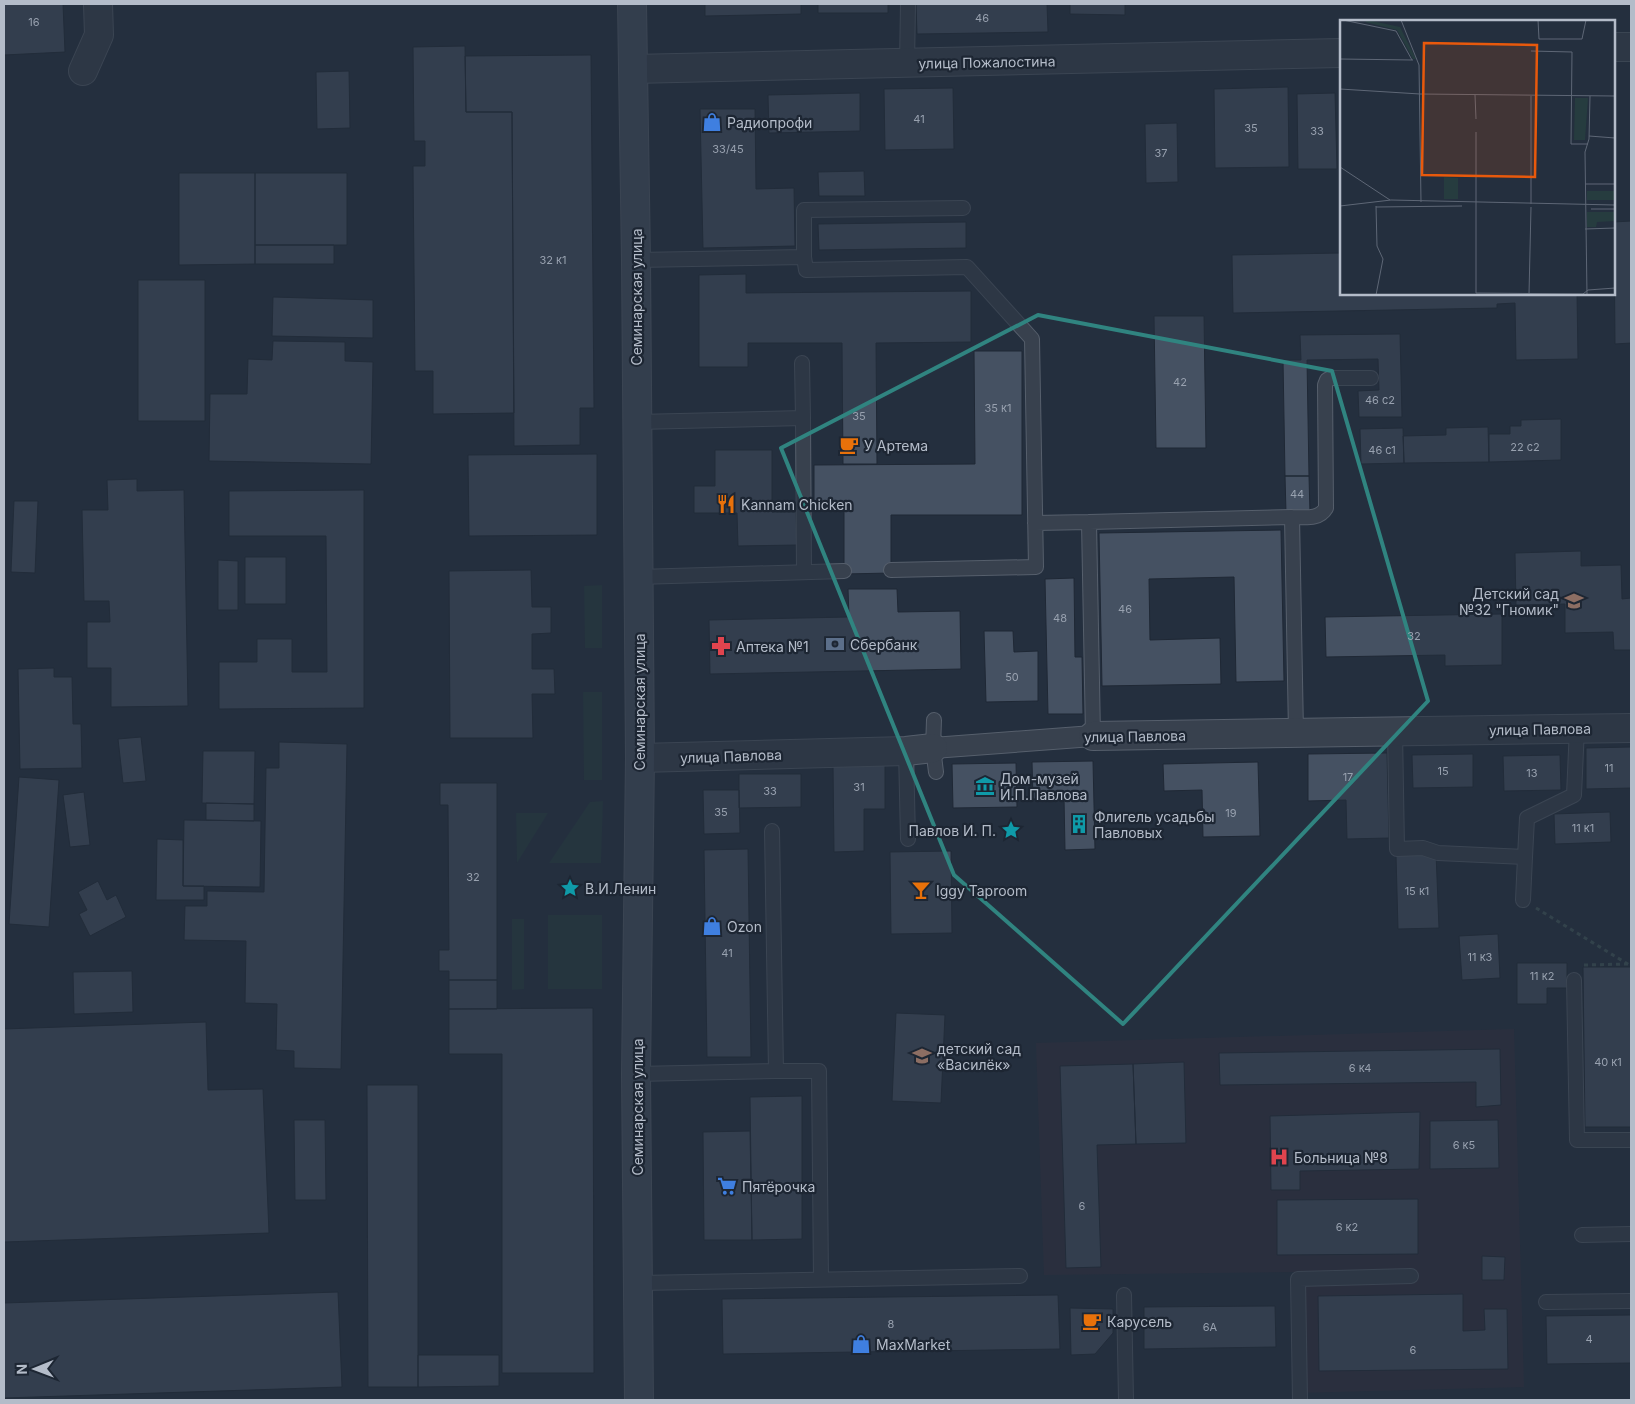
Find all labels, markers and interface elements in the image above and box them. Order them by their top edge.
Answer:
house number: 46 [975,11,989,25]
house number: 16 [28,15,40,29]
inset map [1340,20,1615,295]
street label: улица Пожалостина [918,52,1056,72]
shop icon: Радиопрофи [701,111,723,133]
house number: 41 [913,112,925,126]
place label: Радиопрофи [727,114,812,131]
house number: 35 [1244,121,1258,135]
house number: 33 [1310,124,1324,138]
house number: 33/45 [712,142,744,156]
house number: 37 [1154,146,1168,160]
street label: Семинарская улица [628,228,645,366]
house number: 32 к1 [539,253,567,267]
house number: 42 [1173,375,1187,389]
house number: 46 с2 [1365,393,1395,407]
house number: 35 к1 [984,401,1012,415]
house number: 35 [852,409,866,423]
cafe icon: У Артема [838,434,860,456]
place label: У Артема [864,437,928,454]
house number: 22 с2 [1510,440,1540,454]
house number: 46 с1 [1368,443,1396,457]
house number: 44 [1290,487,1304,501]
restaurant icon: Kannam Chicken [715,493,737,515]
place label: Kannam Chicken [741,496,853,513]
place label: Детский сад №32 "Гномик" [1459,585,1559,618]
school or university icon: Детский сад №32 "Гномик" [1563,590,1585,612]
house number: 46 [1118,602,1132,616]
house number: 48 [1053,611,1067,625]
house number: 32 [1407,629,1421,643]
street label: Семинарская улица [631,633,648,771]
bank icon: Сбербанк [824,633,846,655]
pharmacy icon: Аптека №1 [710,635,732,657]
place label: Сбербанк [850,636,918,653]
place label: Аптека №1 [736,638,809,655]
house number: 50 [1005,670,1019,684]
street label: улица Павлова [1489,720,1591,738]
street label: улица Павлова [1084,727,1186,745]
street label: улица Павлова [680,746,782,766]
house number: 11 [1605,761,1613,775]
house number: 15 [1437,764,1449,778]
house number: 13 [1526,766,1538,780]
place label: Дом-музей И.П.Павлова [1000,770,1087,803]
house number: 17 [1343,770,1353,784]
museum icon: Дом-музей И.П.Павлова [974,775,996,797]
house number: 31 [853,780,865,794]
house number: 33 [763,784,777,798]
house number: 35 [714,805,728,819]
house number: 19 [1225,806,1237,820]
place label: Флигель усадьбы Павловых [1094,808,1215,841]
building icon: Флигель усадьбы Павловых [1068,813,1090,835]
place icon: Павлов И. П. [1000,819,1022,841]
house number: 11 к1 [1572,821,1594,835]
place label: Павлов И. П. [909,822,996,839]
house number: 32 [466,870,480,884]
place icon: В.И.Ленин [559,877,581,899]
bar icon: Iggy Taproom [910,879,932,901]
place label: В.И.Ленин [585,880,656,897]
place label: Iggy Taproom [936,882,1027,899]
house number: 15 к1 [1405,884,1429,898]
shop icon: Ozon [701,915,723,937]
place label: Ozon [727,918,762,935]
house number: 41 [721,946,733,960]
house number: 11 к3 [1468,950,1493,964]
house number: 11 к2 [1530,969,1554,983]
street label: Семинарская улица [629,1038,646,1176]
place label: детский сад «Василёк» [937,1040,1021,1073]
school or university icon: детский сад «Василёк» [911,1045,933,1067]
house number: 40 к1 [1594,1055,1622,1069]
house number: 6 к4 [1349,1061,1371,1075]
house number: 6 к5 [1453,1138,1476,1152]
hospital icon: Больница №8 [1268,1146,1290,1168]
place label: Больница №8 [1294,1149,1388,1166]
supermarket icon: Пятёрочка [716,1175,738,1197]
place label: Пятёрочка [742,1178,815,1195]
house number: 6 [1079,1199,1086,1213]
house number: 6 к2 [1336,1220,1358,1234]
cafe icon: Карусель [1081,1310,1103,1332]
place label: Карусель [1107,1313,1172,1330]
house number: 8 [888,1317,895,1331]
house number: 6А [1203,1320,1218,1334]
house number: 4 [1585,1332,1593,1346]
shop icon: MaxMarket [850,1333,872,1355]
place label: MaxMarket [876,1336,951,1353]
house number: 6 [1410,1343,1417,1357]
north arrow [10,1344,60,1394]
text: N [13,1364,30,1375]

